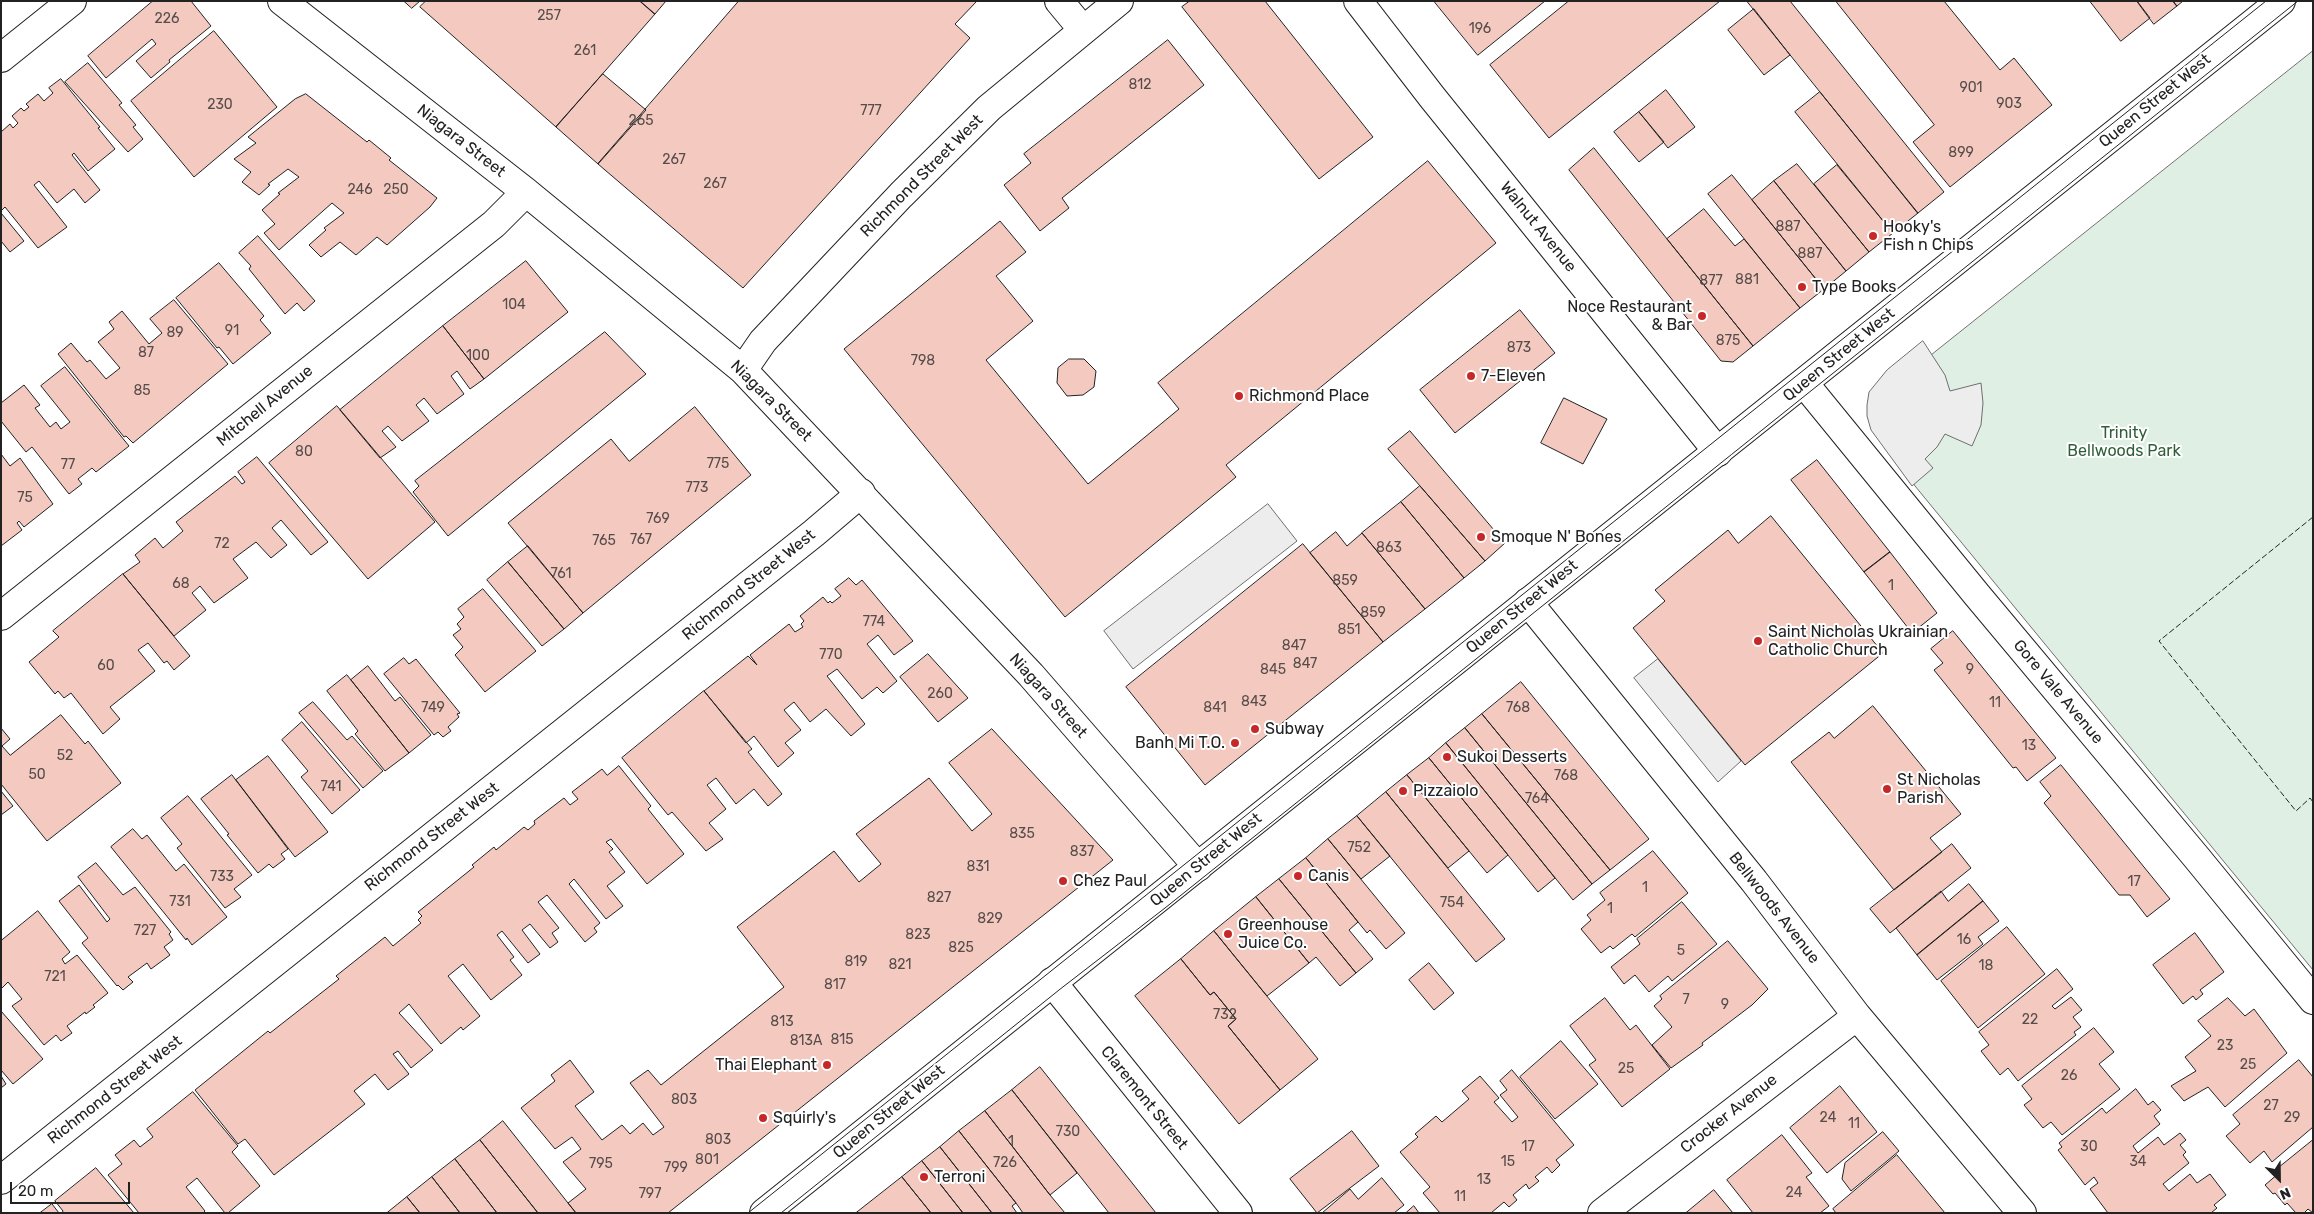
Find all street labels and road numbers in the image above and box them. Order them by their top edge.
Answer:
street label: Queen Street West [2095,50,2215,152]
street label: Niagara Street [413,100,509,182]
street label: Richmond Street West [857,111,987,241]
street label: Walnut Avenue [1496,178,1580,276]
street label: Queen Street West [1779,304,1899,406]
street label: Niagara Street [726,356,816,446]
street label: Mitchell Avenue [213,361,317,451]
street label: Richmond Street West [679,525,819,645]
street label: Queen Street West [1462,556,1582,658]
street label: Gore Vale Avenue [2009,636,2107,748]
street label: Niagara Street [1005,650,1091,742]
street label: Richmond Street West [361,778,503,896]
street label: Queen Street West [1146,809,1266,911]
street label: Bellwoods Avenue [1725,848,1823,968]
street label: Richmond Street West [44,1031,186,1149]
street label: Claremont Street [1096,1042,1192,1154]
street label: Queen Street West [829,1061,949,1163]
street label: Crocker Avenue [1677,1070,1781,1158]

